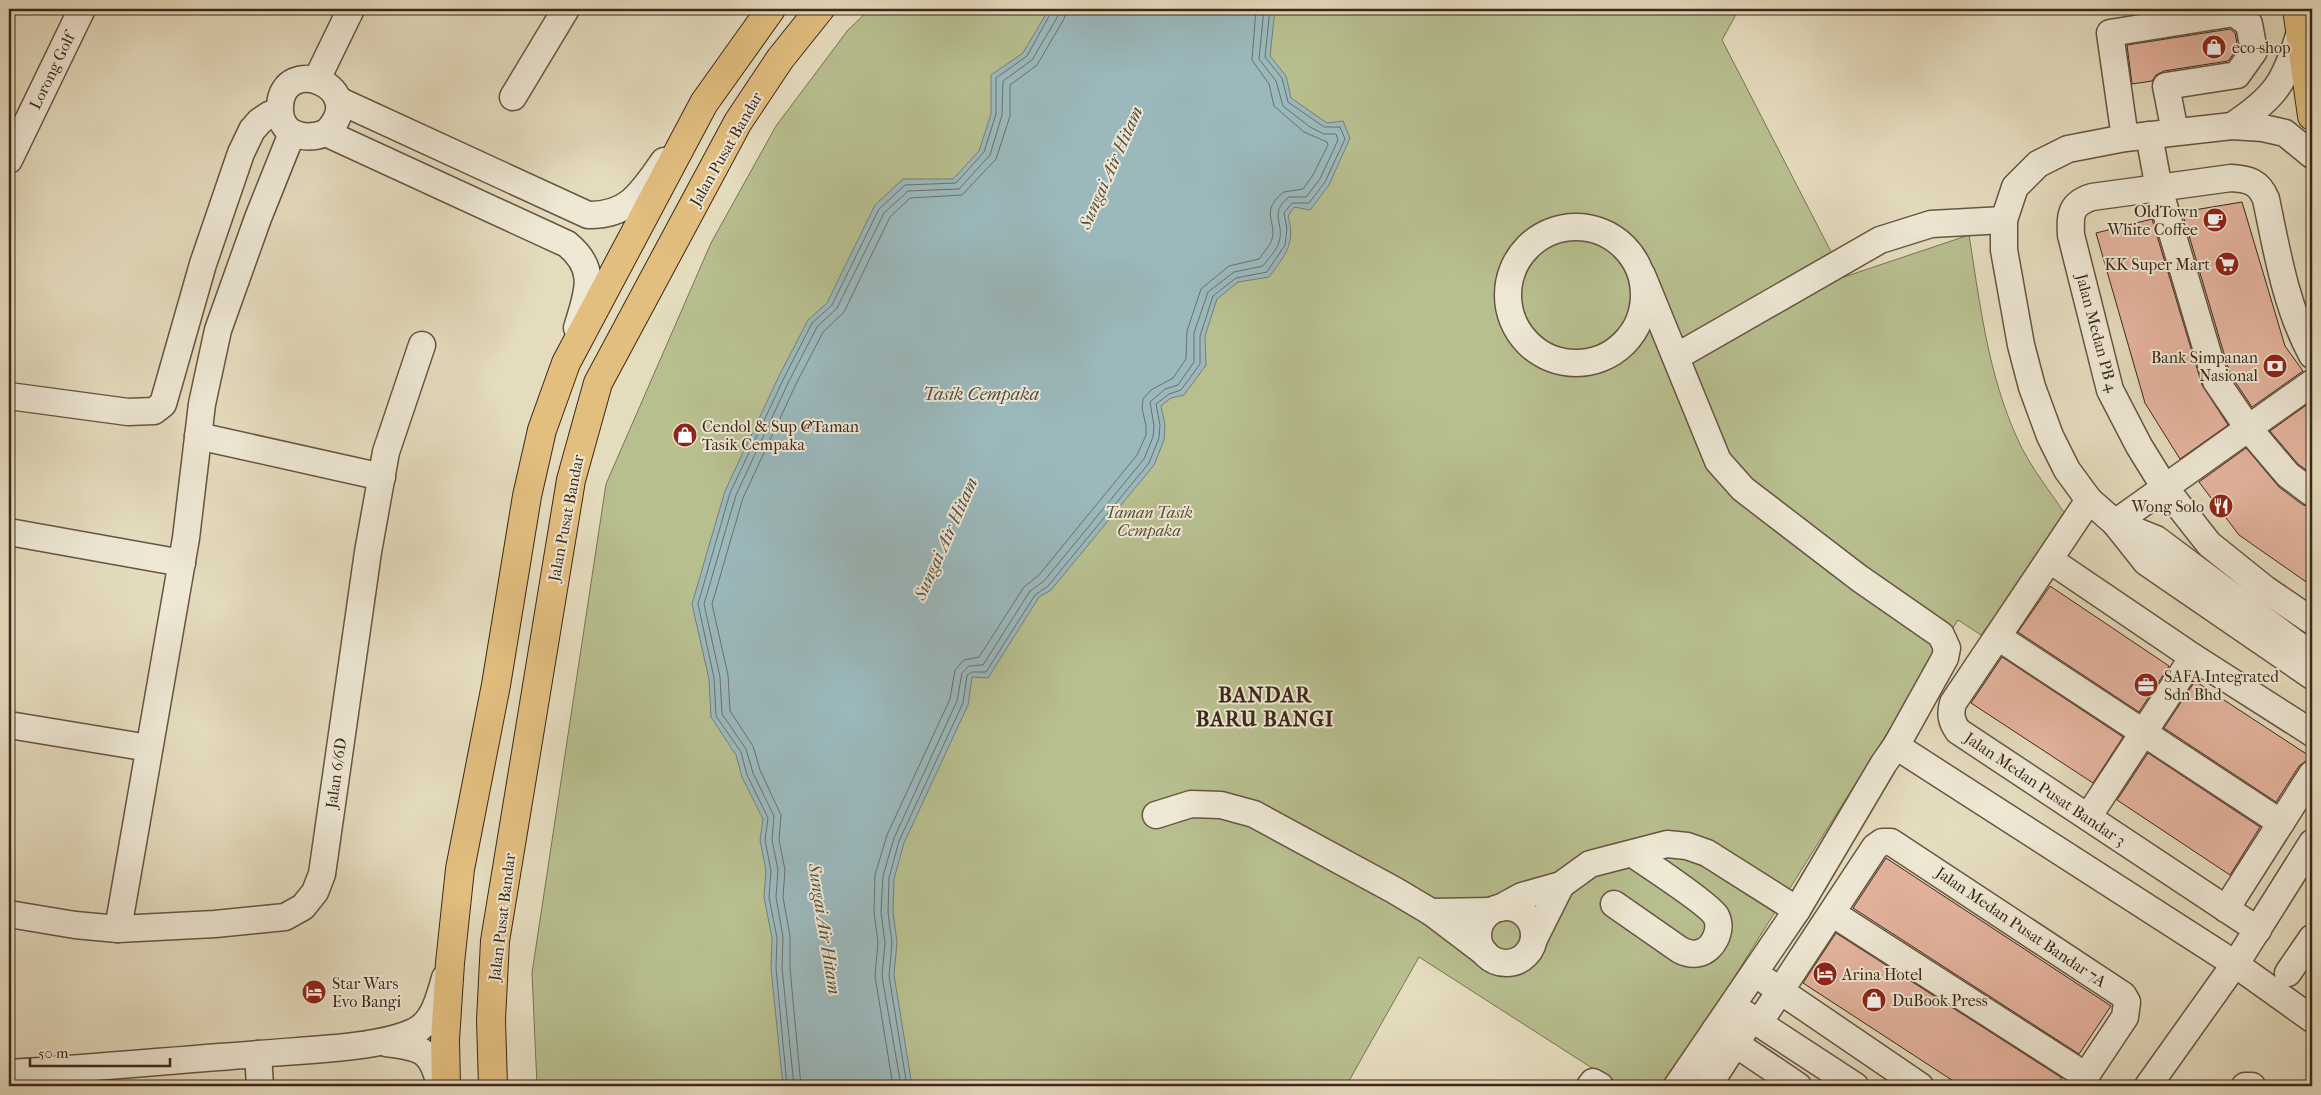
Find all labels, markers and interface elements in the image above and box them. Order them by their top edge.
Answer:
street label: Lorong Golf [25,26,80,112]
shop icon: eco-shop [2201,34,2227,60]
place label: eco-shop [2232,38,2291,57]
street label: Jalan Pusat Bandar [685,88,767,211]
water label: Sungai Air Hitam [1074,103,1147,234]
place label: OldTown White Coffee [2106,202,2199,239]
cafe icon: OldTown White Coffee [2202,207,2228,233]
supermarket icon: KK Super Mart [2214,251,2240,277]
place label: KK Super Mart [2105,255,2210,274]
street label: Jalan Medan PB 4 [2072,270,2122,395]
place label: Bank Simpanan Nasional [2151,348,2259,385]
bank icon: Bank Simpanan Nasional [2262,353,2288,379]
water label: Tasik Cempaka [923,384,1039,405]
place label: Cendol & Sup @Taman Tasik Cempaka [702,417,860,454]
shop icon: Cendol & Sup @Taman Tasik Cempaka [672,422,698,448]
street label: Jalan Pusat Bandar [544,453,588,585]
water label: Sungai Air Hitam [909,474,982,605]
restaurant icon: Wong Solo [2208,493,2234,519]
place label: Wong Solo [2130,497,2204,516]
park label: Taman Tasik Cempaka [1105,503,1193,540]
place label: SAFA Integrated Sdn Bhd [2164,667,2279,704]
office icon: SAFA Integrated Sdn Bhd [2133,672,2159,698]
district label: BANDAR BARU BANGI [1196,683,1334,731]
street label: Jalan Medan Pusat Bandar 3 [1959,727,2129,850]
street label: Jalan 6/6D [321,736,350,811]
street label: Jalan Pusat Bandar [484,852,519,984]
water label: Sungai Air Hitam [803,861,845,996]
street label: Jalan Medan Pusat Bandar 7A [1931,862,2110,992]
hotel icon: Arina Hotel [1812,961,1838,987]
place label: Arina Hotel [1841,965,1923,984]
place label: Star Wars Evo Bangi [332,974,401,1011]
hotel icon: Star Wars Evo Bangi [301,979,327,1005]
shop icon: DuBook Press [1861,987,1887,1013]
place label: DuBook Press [1892,991,1988,1010]
scale bar [30,1035,170,1067]
text: 50 m [38,1044,69,1062]

